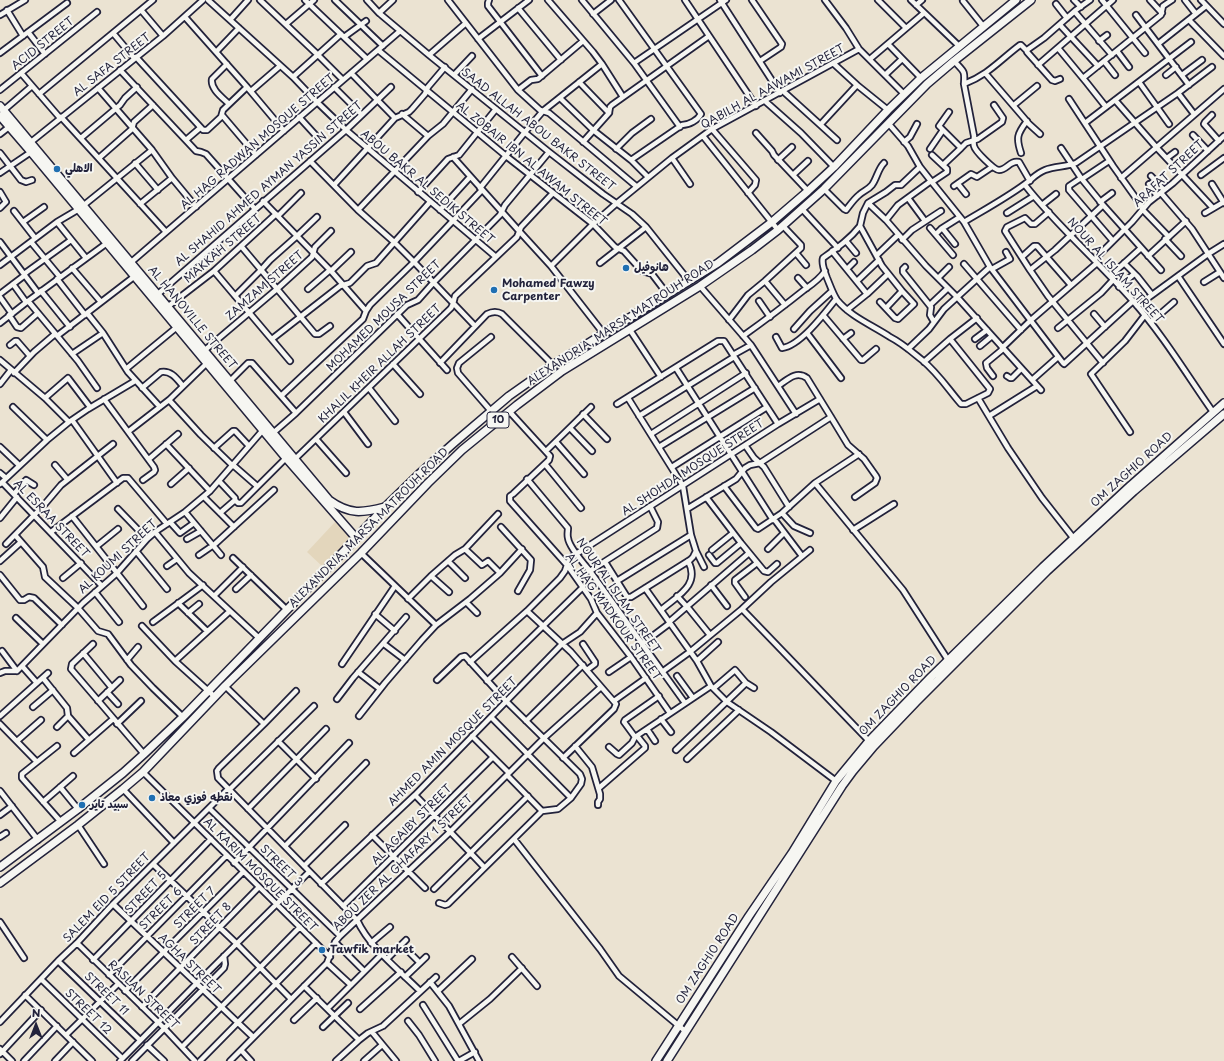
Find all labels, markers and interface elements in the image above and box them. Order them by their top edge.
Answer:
street label: ACID STREET [9,15,77,73]
street label: AL SAFA STREET [71,31,153,99]
street label: QABILH AL AAWAMI STREET [699,42,847,132]
street label: SAAD ALLAH ABOU BAKR STREET [459,66,617,194]
street label: AL HAG RADWAN MOSQUE STREET [178,72,338,212]
street label: AL SHAHID AHMED AYMAN YASSIN STREET [173,99,365,269]
street label: AL ZOBAIR IBN AL AWAM STREET [453,99,609,229]
street label: ABOU BAKR AL SEDIK STREET [358,127,496,247]
street label: ARAFAT STREET [1131,138,1207,210]
place label: الاهلي [65,162,93,176]
marker: الاهلي [52,164,62,174]
street label: MAKKAH STREET [182,212,264,286]
street label: NOUR AL ISLAM STREET [1064,216,1166,326]
street label: ZAMZAM STREET [223,249,307,323]
street label: ALEXANDRIA, MARSA MATROUH ROAD [525,257,717,389]
street label: MOHAMED MOUSA STREET [324,258,444,374]
place label: هانوفيل [634,261,669,275]
marker: هانوفيل [621,263,631,273]
street label: AL HANOVILLE STREET [145,264,239,372]
place label: Mohamed Fawzy Carpenter [502,277,594,303]
marker: Mohamed Fawzy Carpenter [489,285,499,295]
street label: KHALIL KHEIR ALLAH STREET [316,302,444,426]
road number: 10 [487,412,509,428]
street label: AL SHOHDA MOSQUE STREET [620,417,766,519]
street label: OM ZAGHIO ROAD [1088,430,1176,510]
street label: ALEXANDRIA, MARSA MATROUH ROAD [286,445,452,611]
street label: AL ESRAA STREET [10,477,92,561]
street label: AL KOUMI STREET [76,517,160,597]
street label: NOUR AL ISLAM STREET [573,536,663,656]
street label: AL HAG MADKOUR STREET [562,551,664,683]
street label: OM ZAGHIO ROAD [857,653,939,739]
street label: AHMED AMIN MOSQUE STREET [386,675,520,809]
street label: AL AGAIBY STREET [369,782,455,868]
place label: نقطه فوزي معاذ [160,791,233,805]
street label: ABOU ZER AL GHAFARY 1 STREET [330,792,476,934]
marker: نقطه فوزي معاذ [147,793,157,803]
place label: سبيد تاير [90,798,128,812]
marker: سبيد تاير [77,800,87,810]
street label: AL KARIM MOSQUE STREET [200,815,320,935]
street label: STREET 3 [257,842,305,890]
street label: SALEM EID 5 STREET [61,850,153,946]
street label: STREET 5 [122,869,170,917]
street label: STREET 6 [137,885,185,933]
street label: STREET 7 [172,885,218,931]
street label: STREET 8 [188,900,234,948]
street label: OM ZAGHIO ROAD [674,911,742,1007]
street label: AGHA STREET [155,931,223,997]
place label: Tawfik market [330,943,414,957]
marker: Tawfik market [317,945,327,955]
street label: RASLAN STREET [105,958,181,1032]
street label: STREET 11 [81,970,131,1018]
street label: STREET 12 [62,987,114,1037]
text: N [32,1004,40,1021]
north arrow [16,1005,56,1045]

